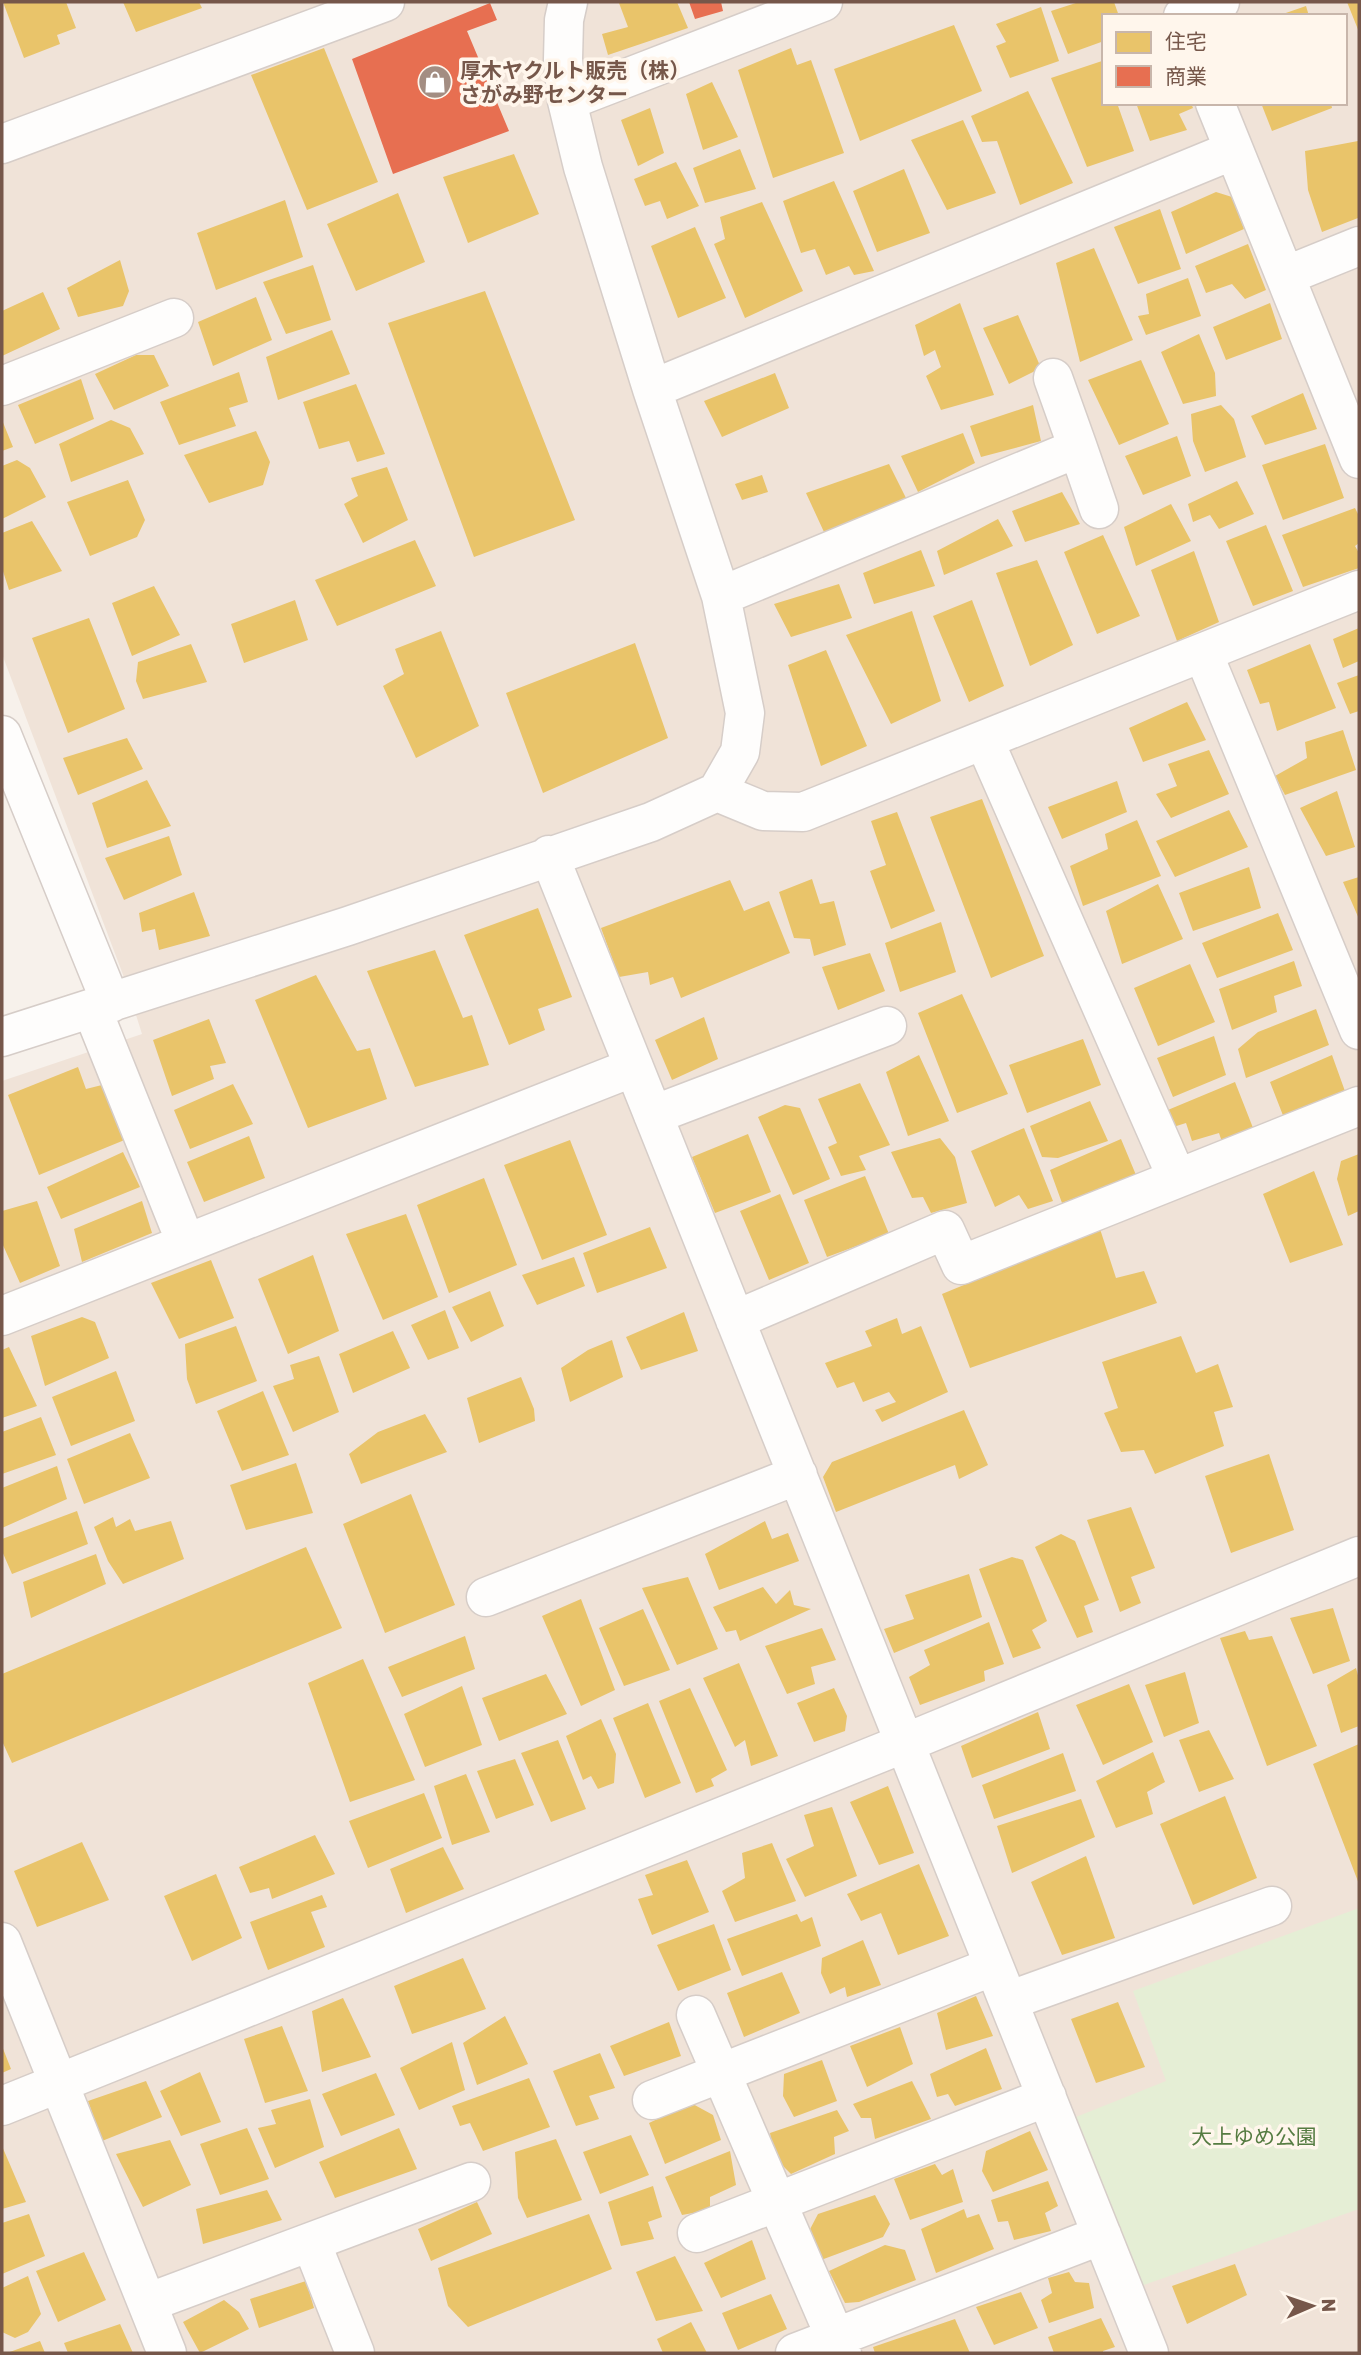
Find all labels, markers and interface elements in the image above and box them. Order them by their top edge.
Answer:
legend [1102,14,1347,105]
text: 住宅 [1165,29,1207,54]
place label: 厚木ヤクルト販売（株） さがみ野センター [460,58,690,107]
shop icon: 厚木ヤクルト販売（株） さがみ野センター [416,63,454,101]
text: 商業 [1165,64,1207,89]
park label: 大上ゆめ公園 [1191,2124,1317,2149]
north arrow [1277,2271,1347,2341]
text: N [1317,2298,1340,2313]

